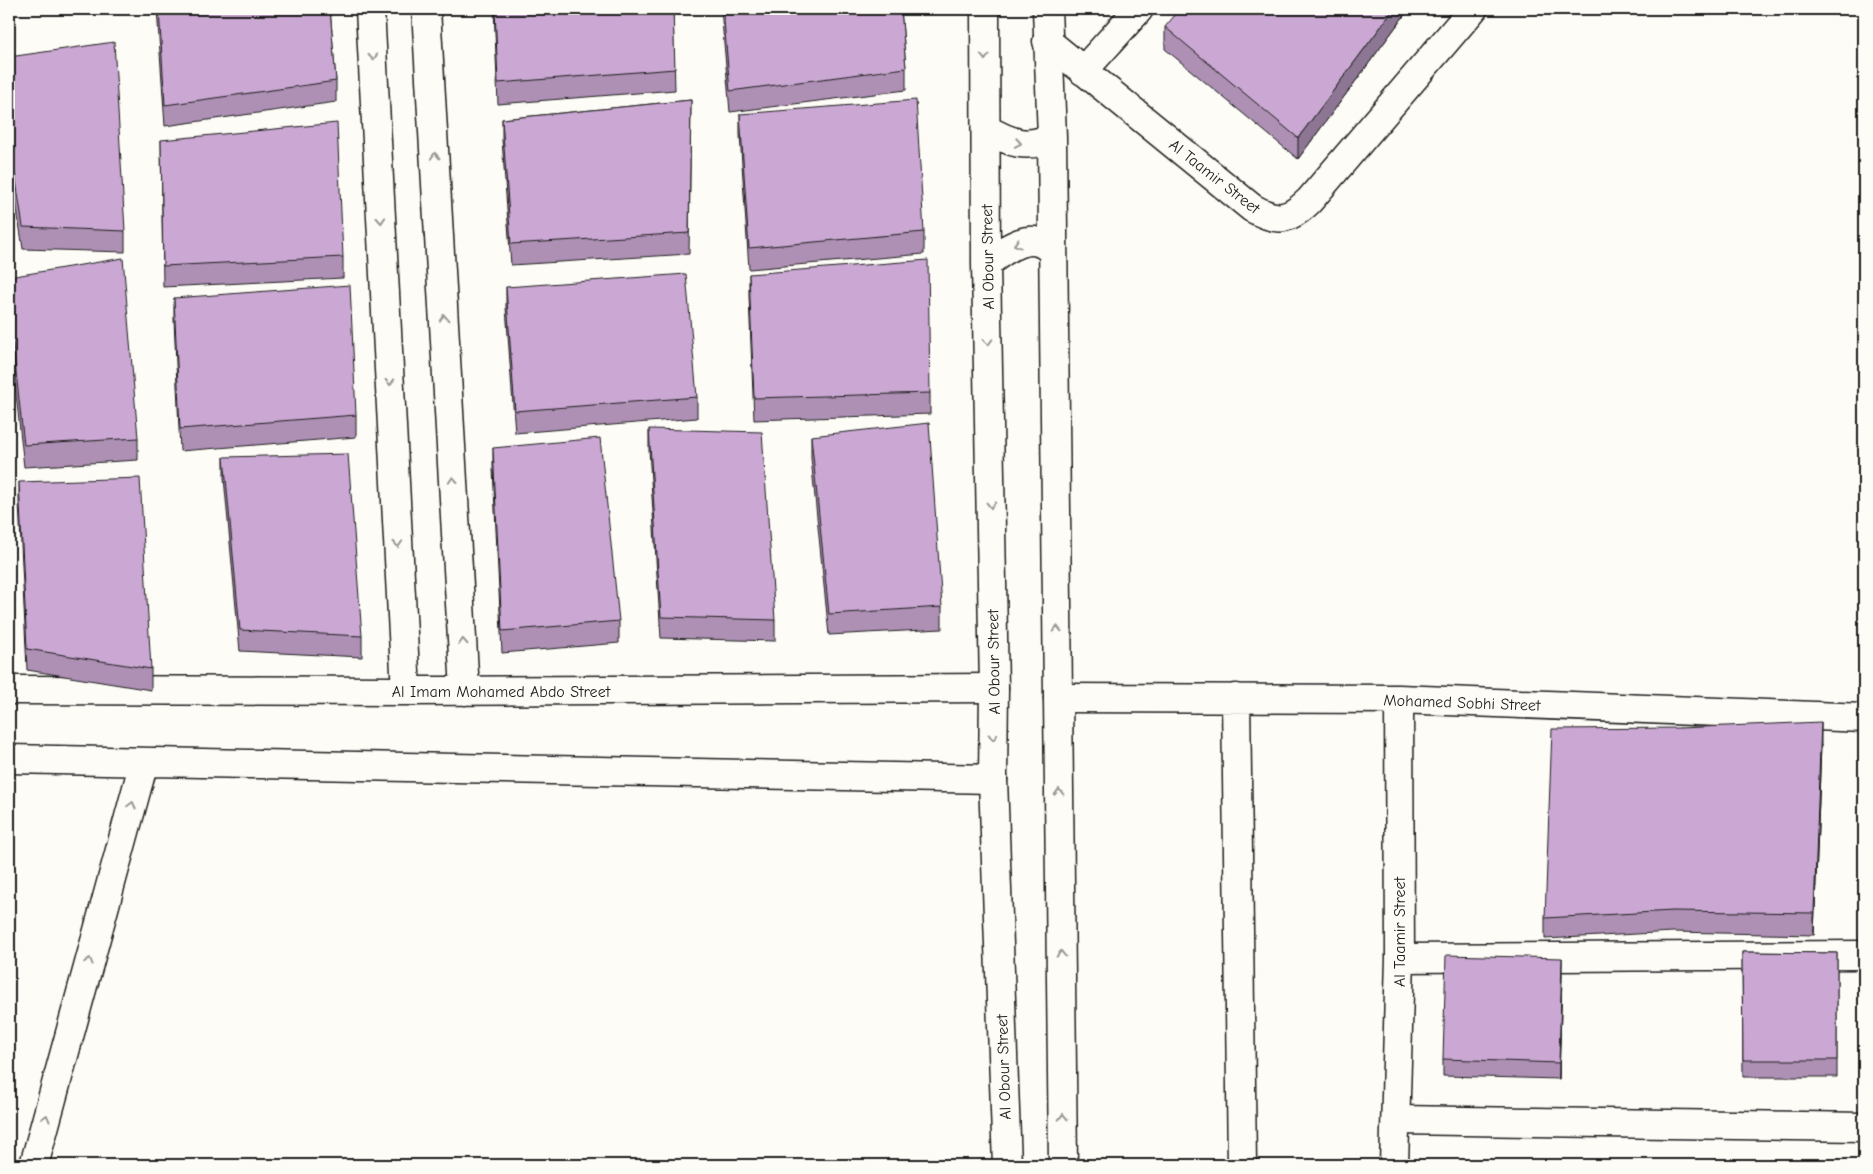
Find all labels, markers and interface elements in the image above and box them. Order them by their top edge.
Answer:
one-way arrow [367,54,378,62]
one-way arrow [980,54,990,62]
street label: Al Taamir Street [1165,136,1264,218]
one-way arrow [1013,137,1022,147]
one-way arrow [429,151,440,159]
street label: Al Obour Street [978,204,998,310]
one-way arrow [376,216,387,224]
one-way arrow [1013,238,1022,249]
one-way arrow [438,314,449,322]
one-way arrow [983,339,993,347]
one-way arrow [384,378,395,386]
one-way arrow [448,476,459,484]
one-way arrow [986,502,996,509]
one-way arrow [393,541,404,549]
street label: Al Obour Street [984,609,1004,715]
one-way arrow [1052,625,1063,633]
one-way arrow [457,638,468,646]
street label: Al Imam Mohamed Abdo Street [392,683,611,701]
street label: Mohamed Sobhi Street [1383,691,1541,715]
one-way arrow [988,734,998,742]
one-way arrow [1054,787,1065,795]
one-way arrow [126,800,137,809]
street label: Al Taamir Street [1391,877,1409,987]
one-way arrow [1056,950,1066,958]
one-way arrow [83,957,94,966]
street label: Al Obour Street [993,1014,1015,1120]
one-way arrow [1058,1112,1068,1120]
one-way arrow [41,1115,51,1123]

